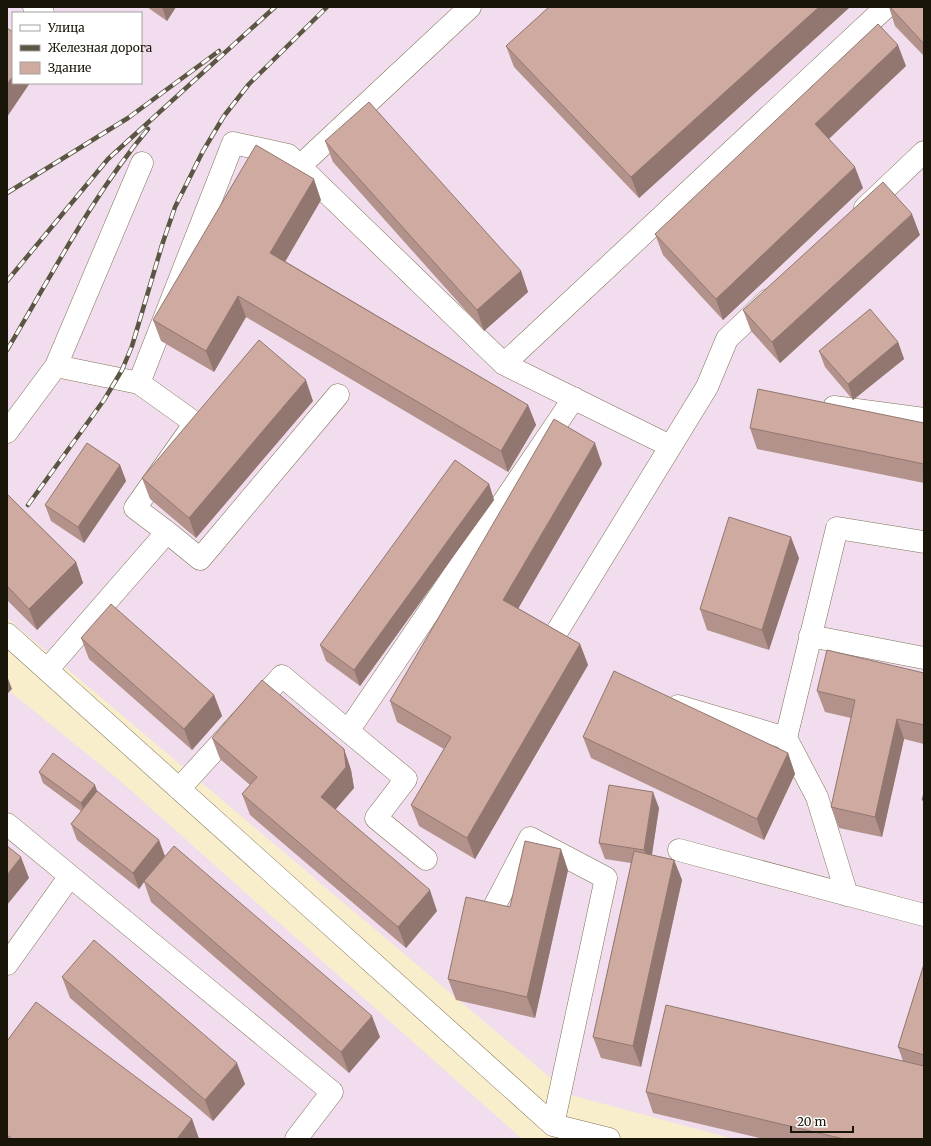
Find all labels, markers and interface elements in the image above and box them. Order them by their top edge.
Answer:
legend [12,12,142,84]
text: Улица [47,20,85,35]
text: Железная дорога [48,40,153,55]
text: Здание [48,60,91,75]
scale bar [791,1108,853,1134]
text: 20 m [797,1114,826,1129]

